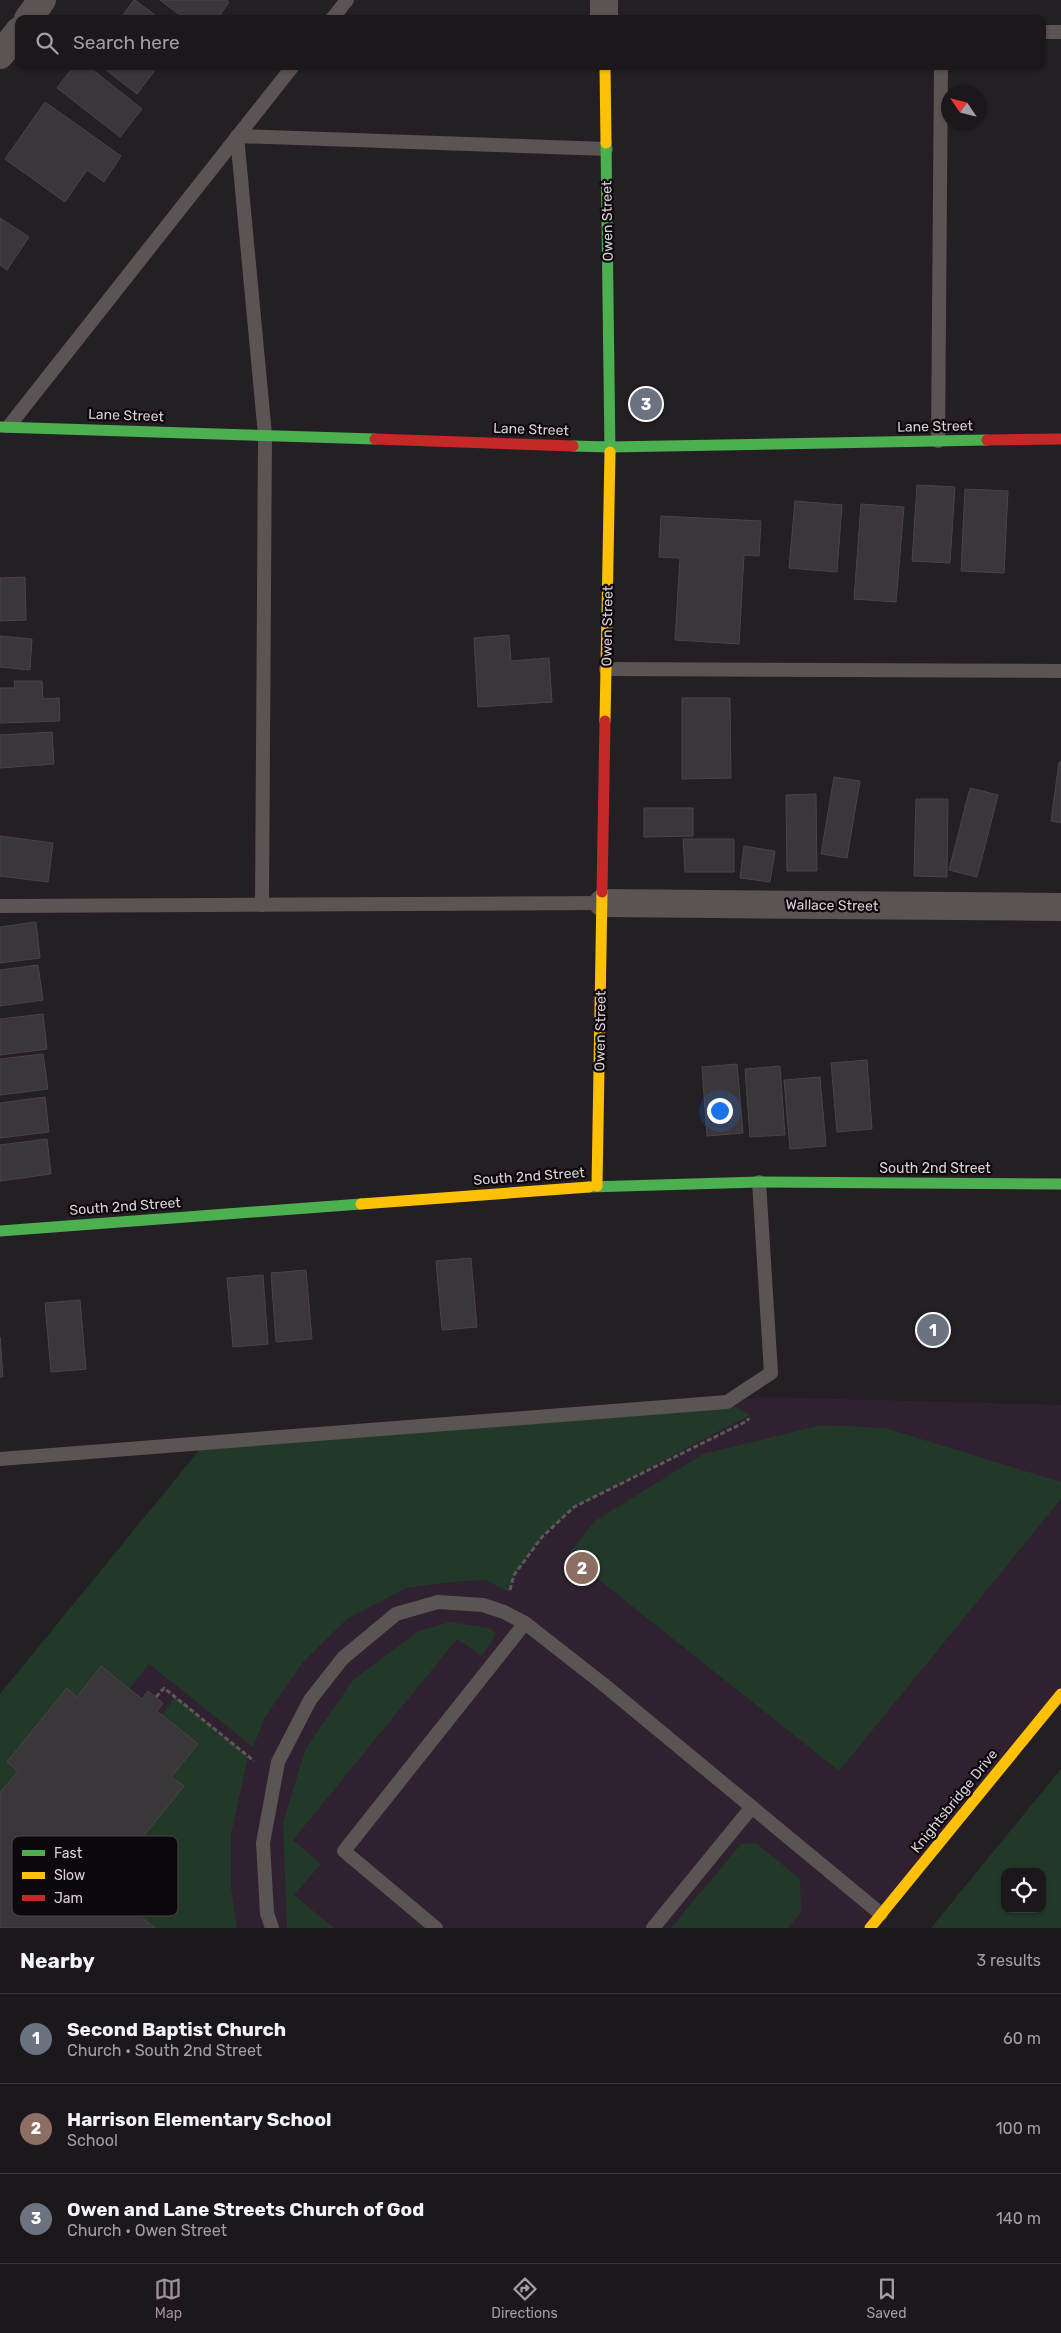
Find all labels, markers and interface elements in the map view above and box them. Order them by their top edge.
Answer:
search box [15,15,1046,70]
icon: search [33,29,61,57]
text: Search here [73,31,180,54]
north arrow [941,85,986,130]
street label: Owen Street [598,180,617,262]
pin: 3 [630,385,662,423]
street label: Lane Street [88,406,165,425]
street label: Lane Street [897,417,974,436]
street label: Lane Street [493,420,570,439]
street label: Owen Street [598,585,617,667]
street label: Wallace Street [786,896,879,915]
street label: Owen Street [591,990,610,1072]
your location [707,1098,733,1124]
street label: South 2nd Street [879,1160,991,1177]
street label: South 2nd Street [473,1164,586,1189]
street label: South 2nd Street [69,1194,182,1219]
pin: 1 [917,1311,949,1349]
pin: 2 [566,1549,598,1587]
street label: Knightsbridge Drive [907,1746,1001,1857]
legend [12,1836,178,1916]
text: Fast [54,1845,83,1862]
text: Slow [54,1867,85,1884]
map controls [1001,1868,1046,1913]
button: locate [1001,1868,1046,1913]
text: Jam [54,1890,83,1907]
text: Nearby [20,1948,95,1973]
text: 3 results [976,1951,1041,1970]
text: Second Baptist Church [67,2018,286,2041]
text: 1 [32,2029,40,2048]
text: 60 m [1003,2029,1041,2048]
text: Church · South 2nd Street [67,2041,262,2060]
text: Harrison Elementary School [67,2108,332,2131]
text: 2 [31,2119,41,2138]
text: 100 m [996,2119,1041,2138]
text: School [67,2131,118,2150]
text: Owen and Lane Streets Church of God [67,2198,424,2221]
text: 3 [31,2209,41,2228]
text: 140 m [996,2209,1041,2228]
text: Church · Owen Street [67,2221,227,2240]
tab: Map [154,2275,182,2322]
tab: Directions [491,2275,558,2322]
tab: Saved [867,2275,907,2322]

